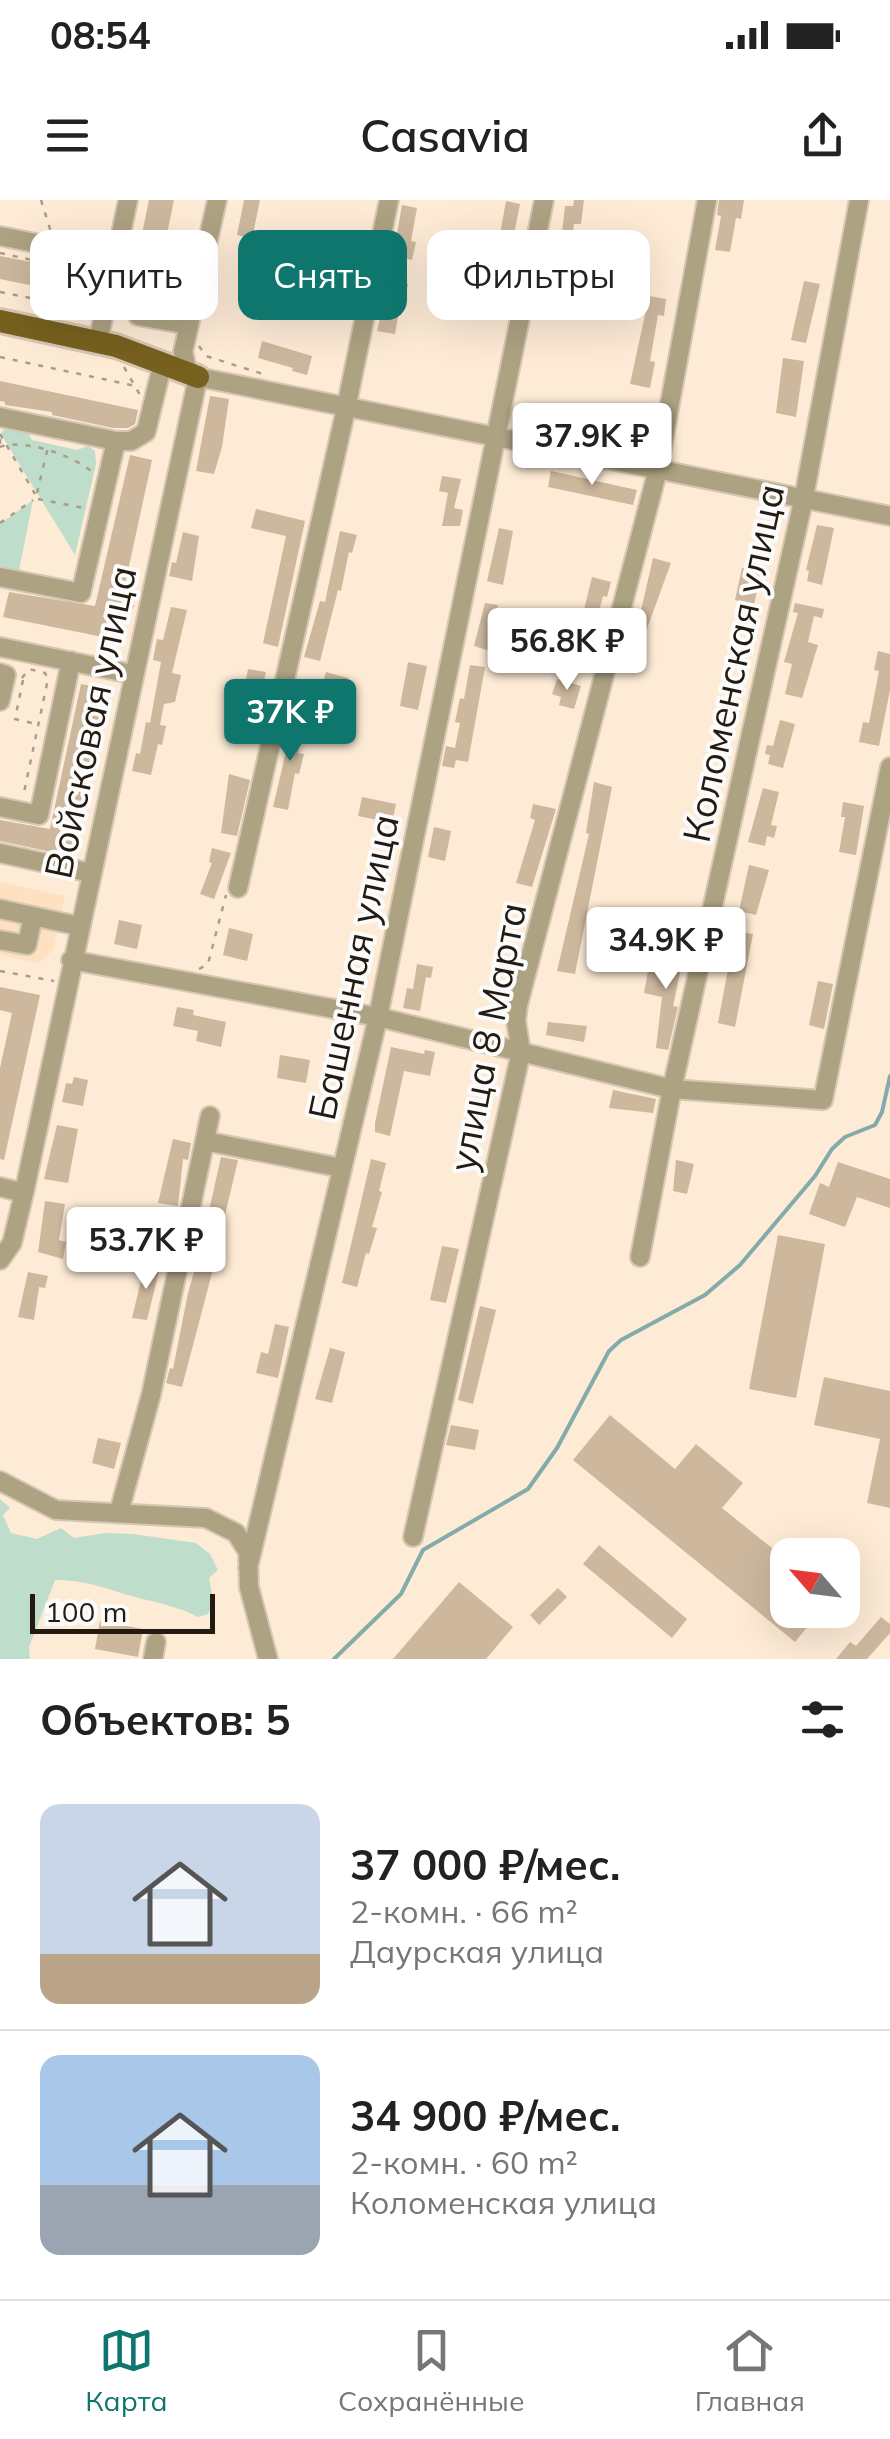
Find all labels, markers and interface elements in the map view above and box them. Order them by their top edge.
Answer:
text: 08:54 [50,11,151,59]
text: Casavia [360,107,530,163]
icon: menu [40,108,95,163]
icon: share [795,108,850,163]
chip: Купить [30,230,218,320]
chip: Снять [238,230,407,320]
chip: Фильтры [427,230,650,320]
pin: 37.9K ₽ [500,403,684,488]
text: 37.9K ₽ [535,415,649,455]
street label: Коломенская улица [672,480,794,846]
street label: Войсковая улица [33,561,147,883]
pin: 56.8K ₽ [475,608,659,693]
text: 56.8K ₽ [510,620,624,660]
pin: 37K ₽ [220,679,360,764]
text: 37K ₽ [246,691,334,731]
street label: Башенная улица [297,810,409,1124]
street label: улица 8 Марта [437,899,537,1175]
pin: 34.9K ₽ [574,907,758,992]
text: 34.9K ₽ [609,919,723,959]
pin: 53.7K ₽ [54,1207,238,1292]
text: 53.7K ₽ [89,1219,203,1259]
north arrow [770,1538,860,1628]
map controls [770,1538,860,1628]
scale bar [30,1589,215,1634]
text: 100 m [45,1594,127,1629]
icon: filters [795,1692,850,1747]
text: Объектов: 5 [40,1693,290,1746]
text: 37 000 ₽/мес. [350,1838,620,1891]
icon: home [120,1844,240,1964]
text: 2-комн. · 66 m² [350,1891,578,1931]
text: Даурская улица [350,1931,604,1971]
text: 34 900 ₽/мес. [350,2089,620,2142]
icon: home [120,2095,240,2215]
text: 2-комн. · 60 m² [350,2142,578,2182]
text: Коломенская улица [350,2182,657,2222]
tab: Карта [85,2323,168,2418]
tab: Сохранённые [338,2323,524,2418]
tab: Главная [695,2323,805,2418]

